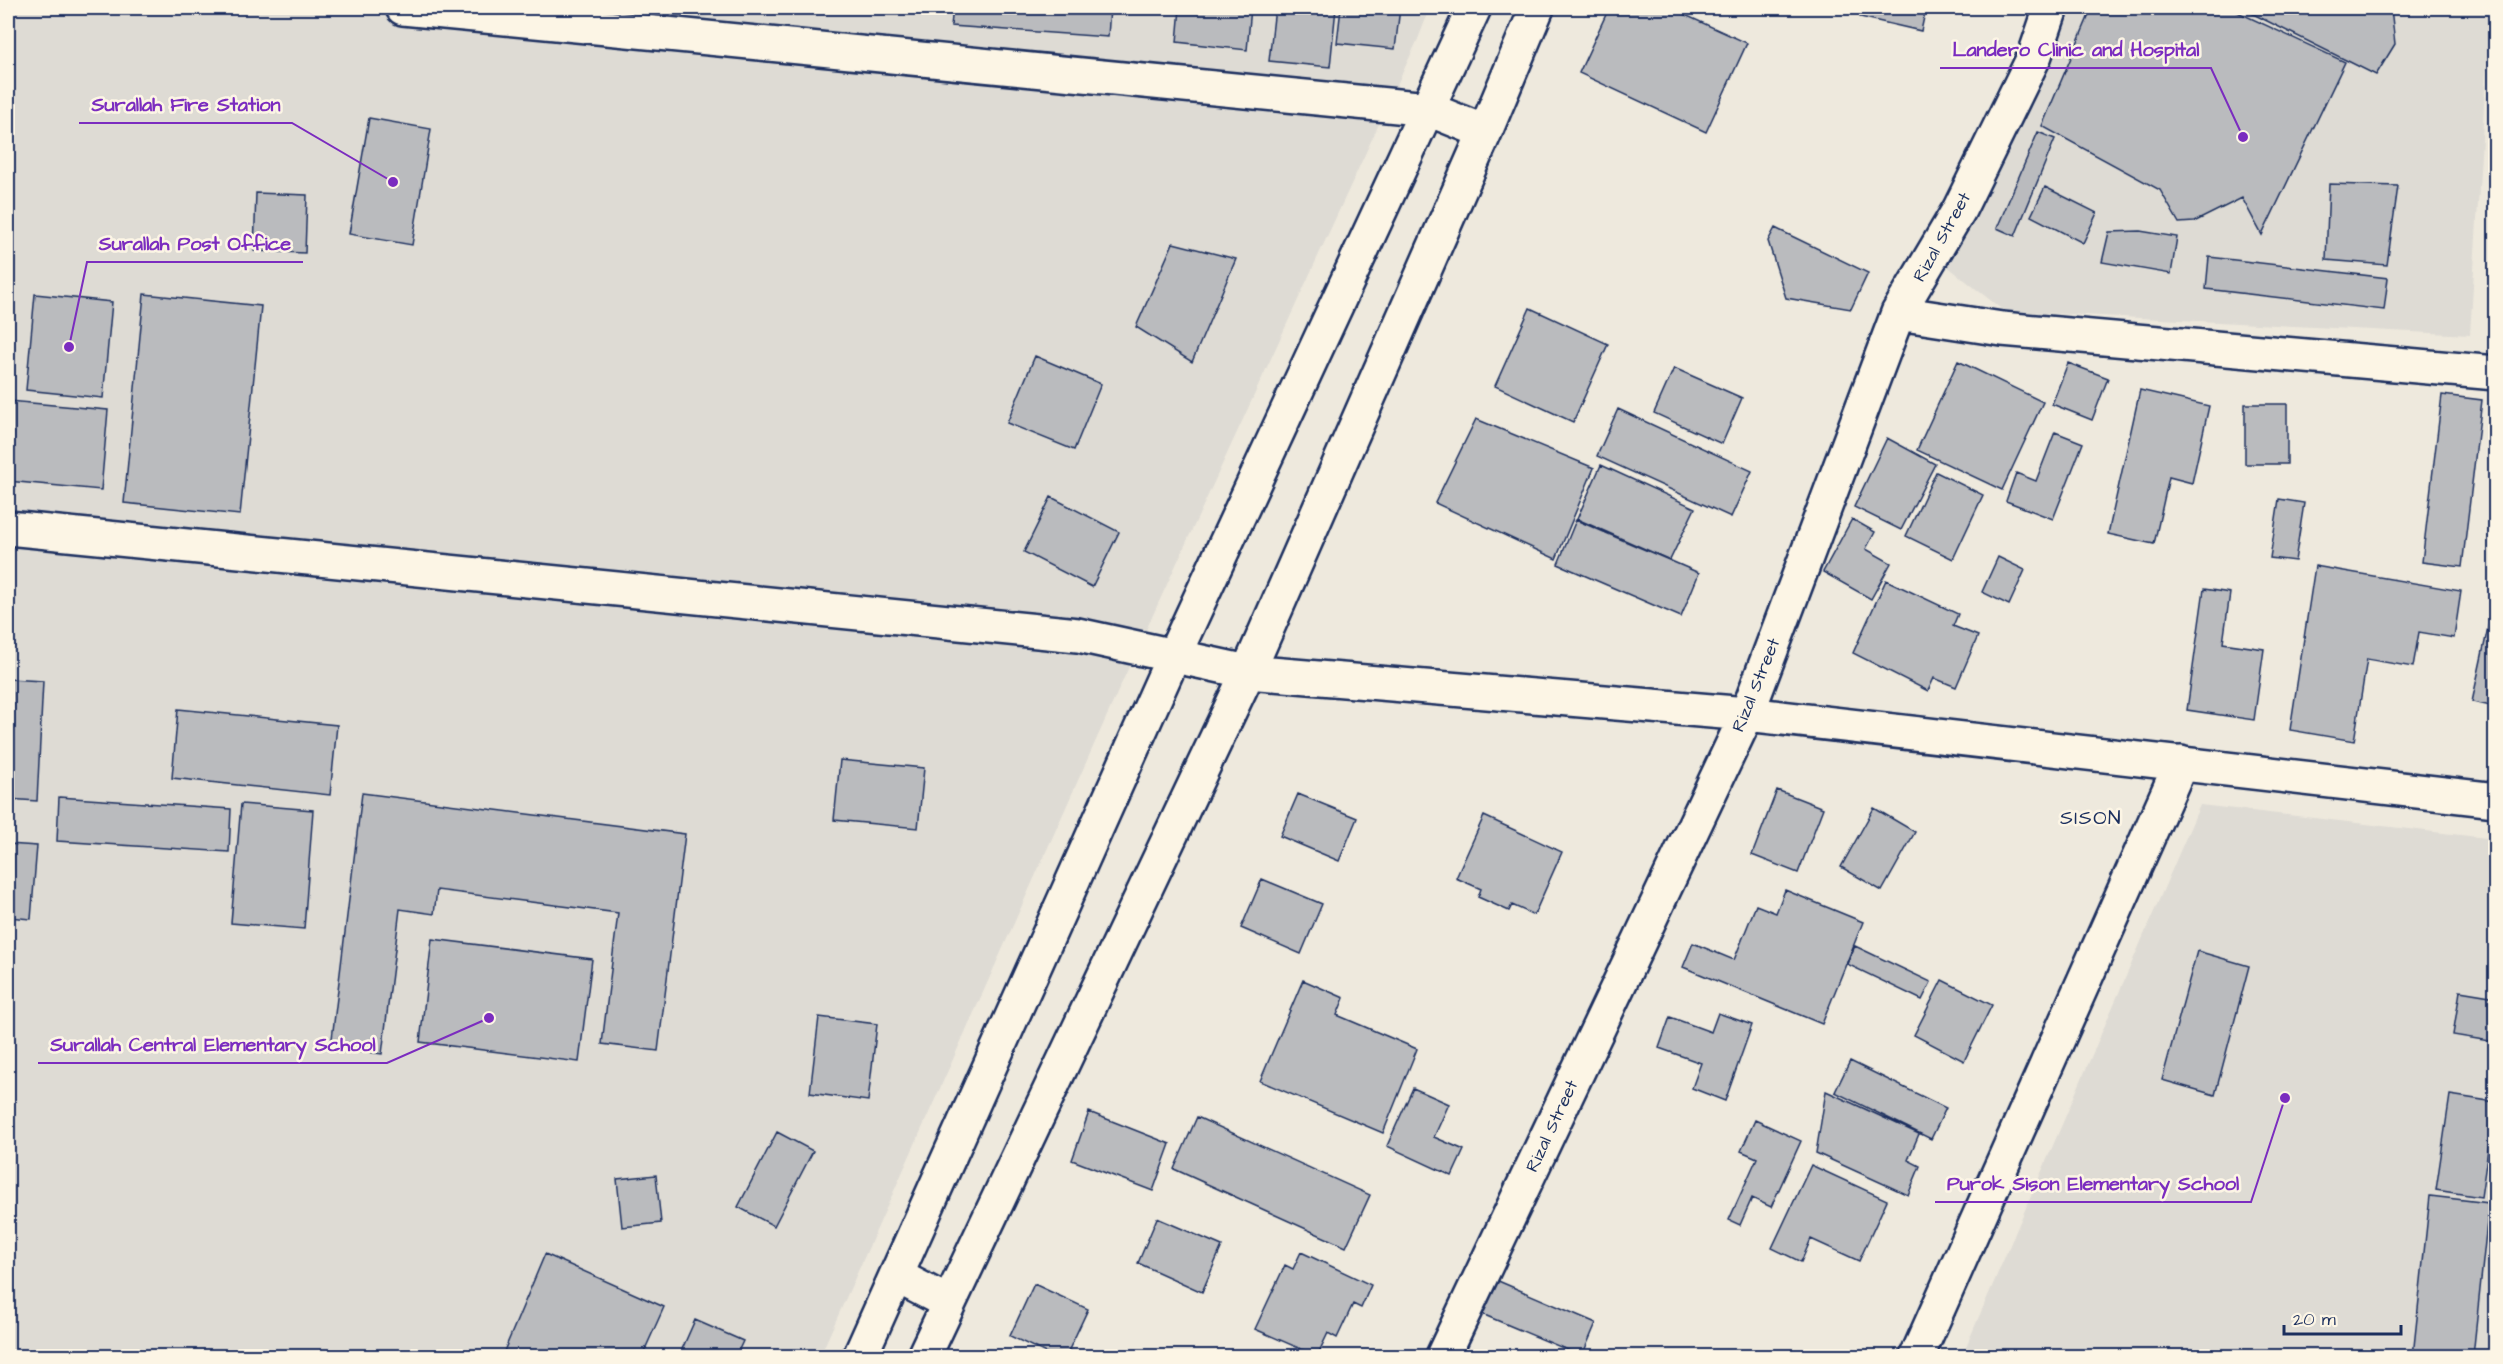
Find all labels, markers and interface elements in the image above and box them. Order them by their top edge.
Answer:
callout: Landero Clinic and Hospital [1940,30,2211,68]
text: Landero Clinic and Hospital [1953,36,2199,64]
callout: Surallah Fire Station [79,85,292,123]
text: Surallah Fire Station [91,91,280,119]
street label: Rizal Street [1907,187,1977,286]
callout: Surallah Post Office [87,224,303,262]
text: Surallah Post Office [98,230,291,258]
street label: Rizal Street [1726,634,1786,736]
district label: SISON [2060,804,2122,832]
callout: Surallah Central Elementary School [38,1025,387,1063]
text: Surallah Central Elementary School [49,1031,376,1060]
street label: Rizal Street [1520,1075,1585,1176]
callout: Purok Sison Elementary School [1935,1164,2251,1202]
text: Purok Sison Elementary School [1947,1170,2239,1199]
scale bar [2284,1298,2401,1336]
text: 20 m [2293,1307,2336,1332]

